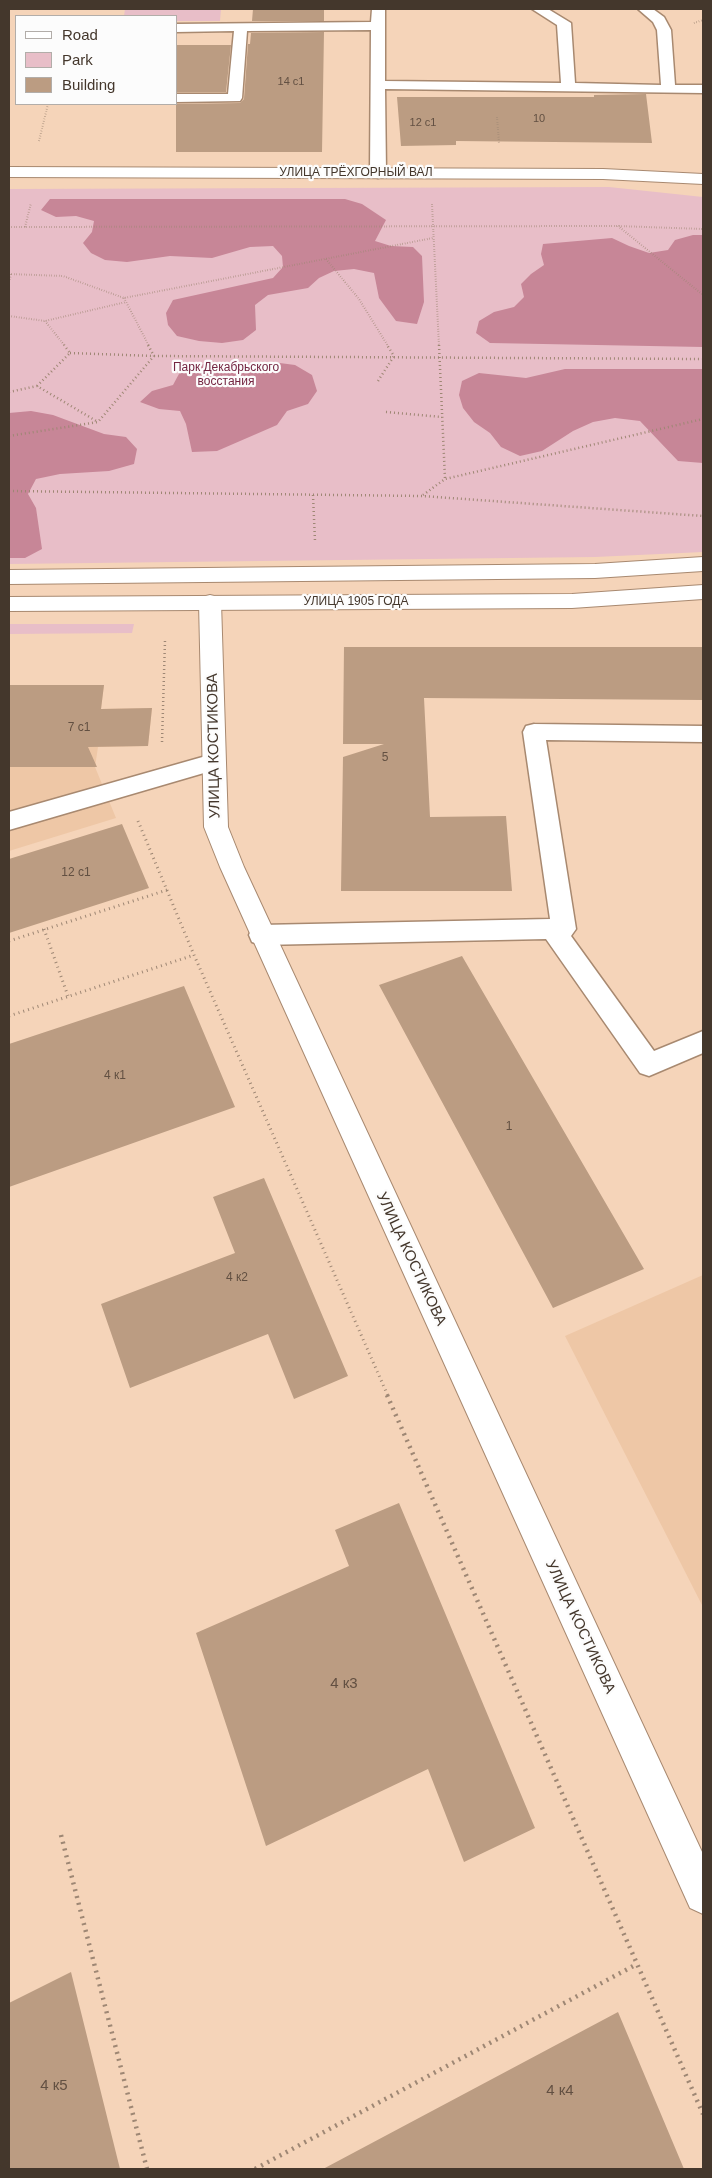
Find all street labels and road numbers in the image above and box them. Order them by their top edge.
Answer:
street label: УЛИЦА ТРЁХГОРНЫЙ ВАЛ [279,166,433,180]
street label: УЛИЦА 1905 ГОДА [304,595,408,609]
street label: УЛИЦА КОСТИКОВА [204,673,224,819]
street label: УЛИЦА КОСТИКОВА [372,1189,450,1329]
street label: УЛИЦА КОСТИКОВА [541,1557,619,1697]

